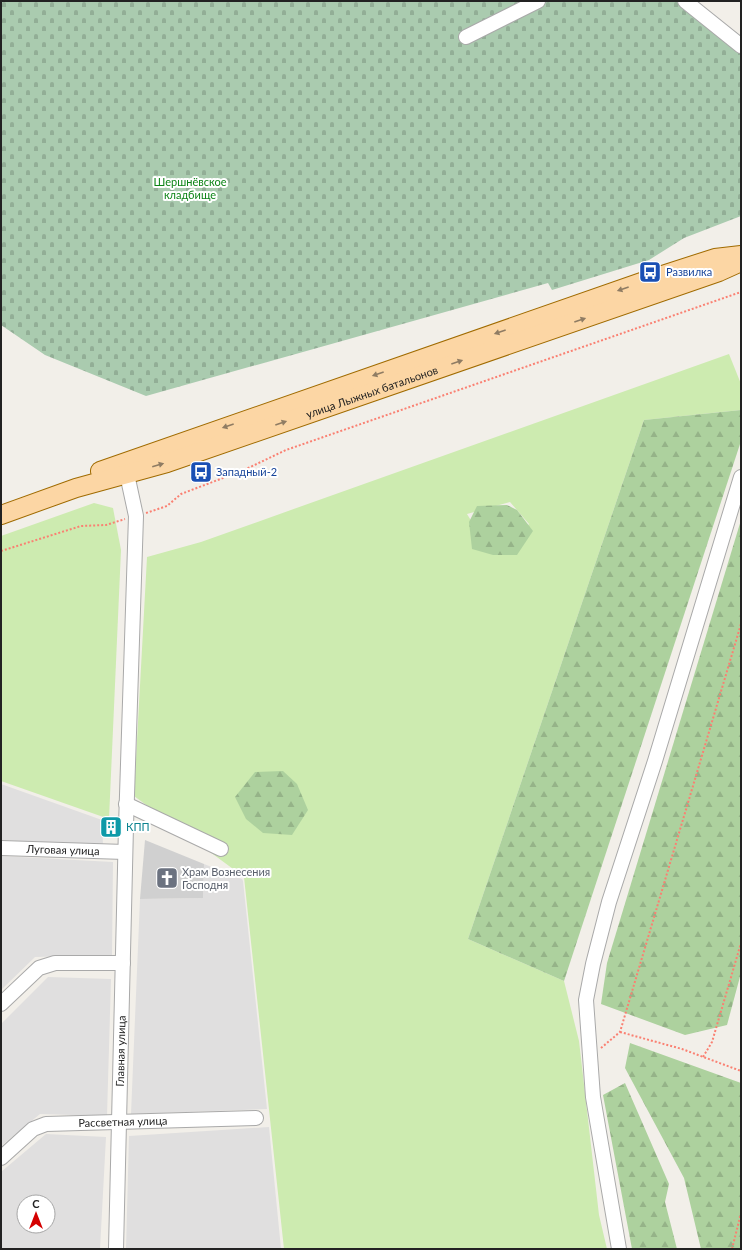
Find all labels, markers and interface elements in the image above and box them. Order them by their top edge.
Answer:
park label: Шершнёвское кладбище [154,175,227,201]
bus stop icon: Развилка [637,259,663,285]
place label: Развилка [666,265,712,278]
one-way arrow [617,286,629,292]
one-way arrow [574,317,586,323]
one-way arrow [494,329,506,335]
one-way arrow [451,359,463,365]
street label: улица Лыжных батальонов [304,363,439,420]
one-way arrow [371,372,383,378]
one-way arrow [276,420,288,426]
one-way arrow [222,424,234,430]
bus stop icon: Западный-2 [188,459,214,485]
one-way arrow [153,462,165,468]
place label: Западный-2 [216,465,277,478]
building icon: КПП [98,814,124,840]
place label: КПП [126,820,150,833]
street label: Луговая улица [25,842,100,857]
church icon: Храм Вознесения Господня [154,865,180,891]
place label: Храм Вознесения Господня [182,865,270,891]
street label: Главная улица [113,1015,128,1087]
street label: Рассветная улица [78,1114,168,1129]
north arrow [16,1194,56,1234]
text: С [32,1197,40,1210]

